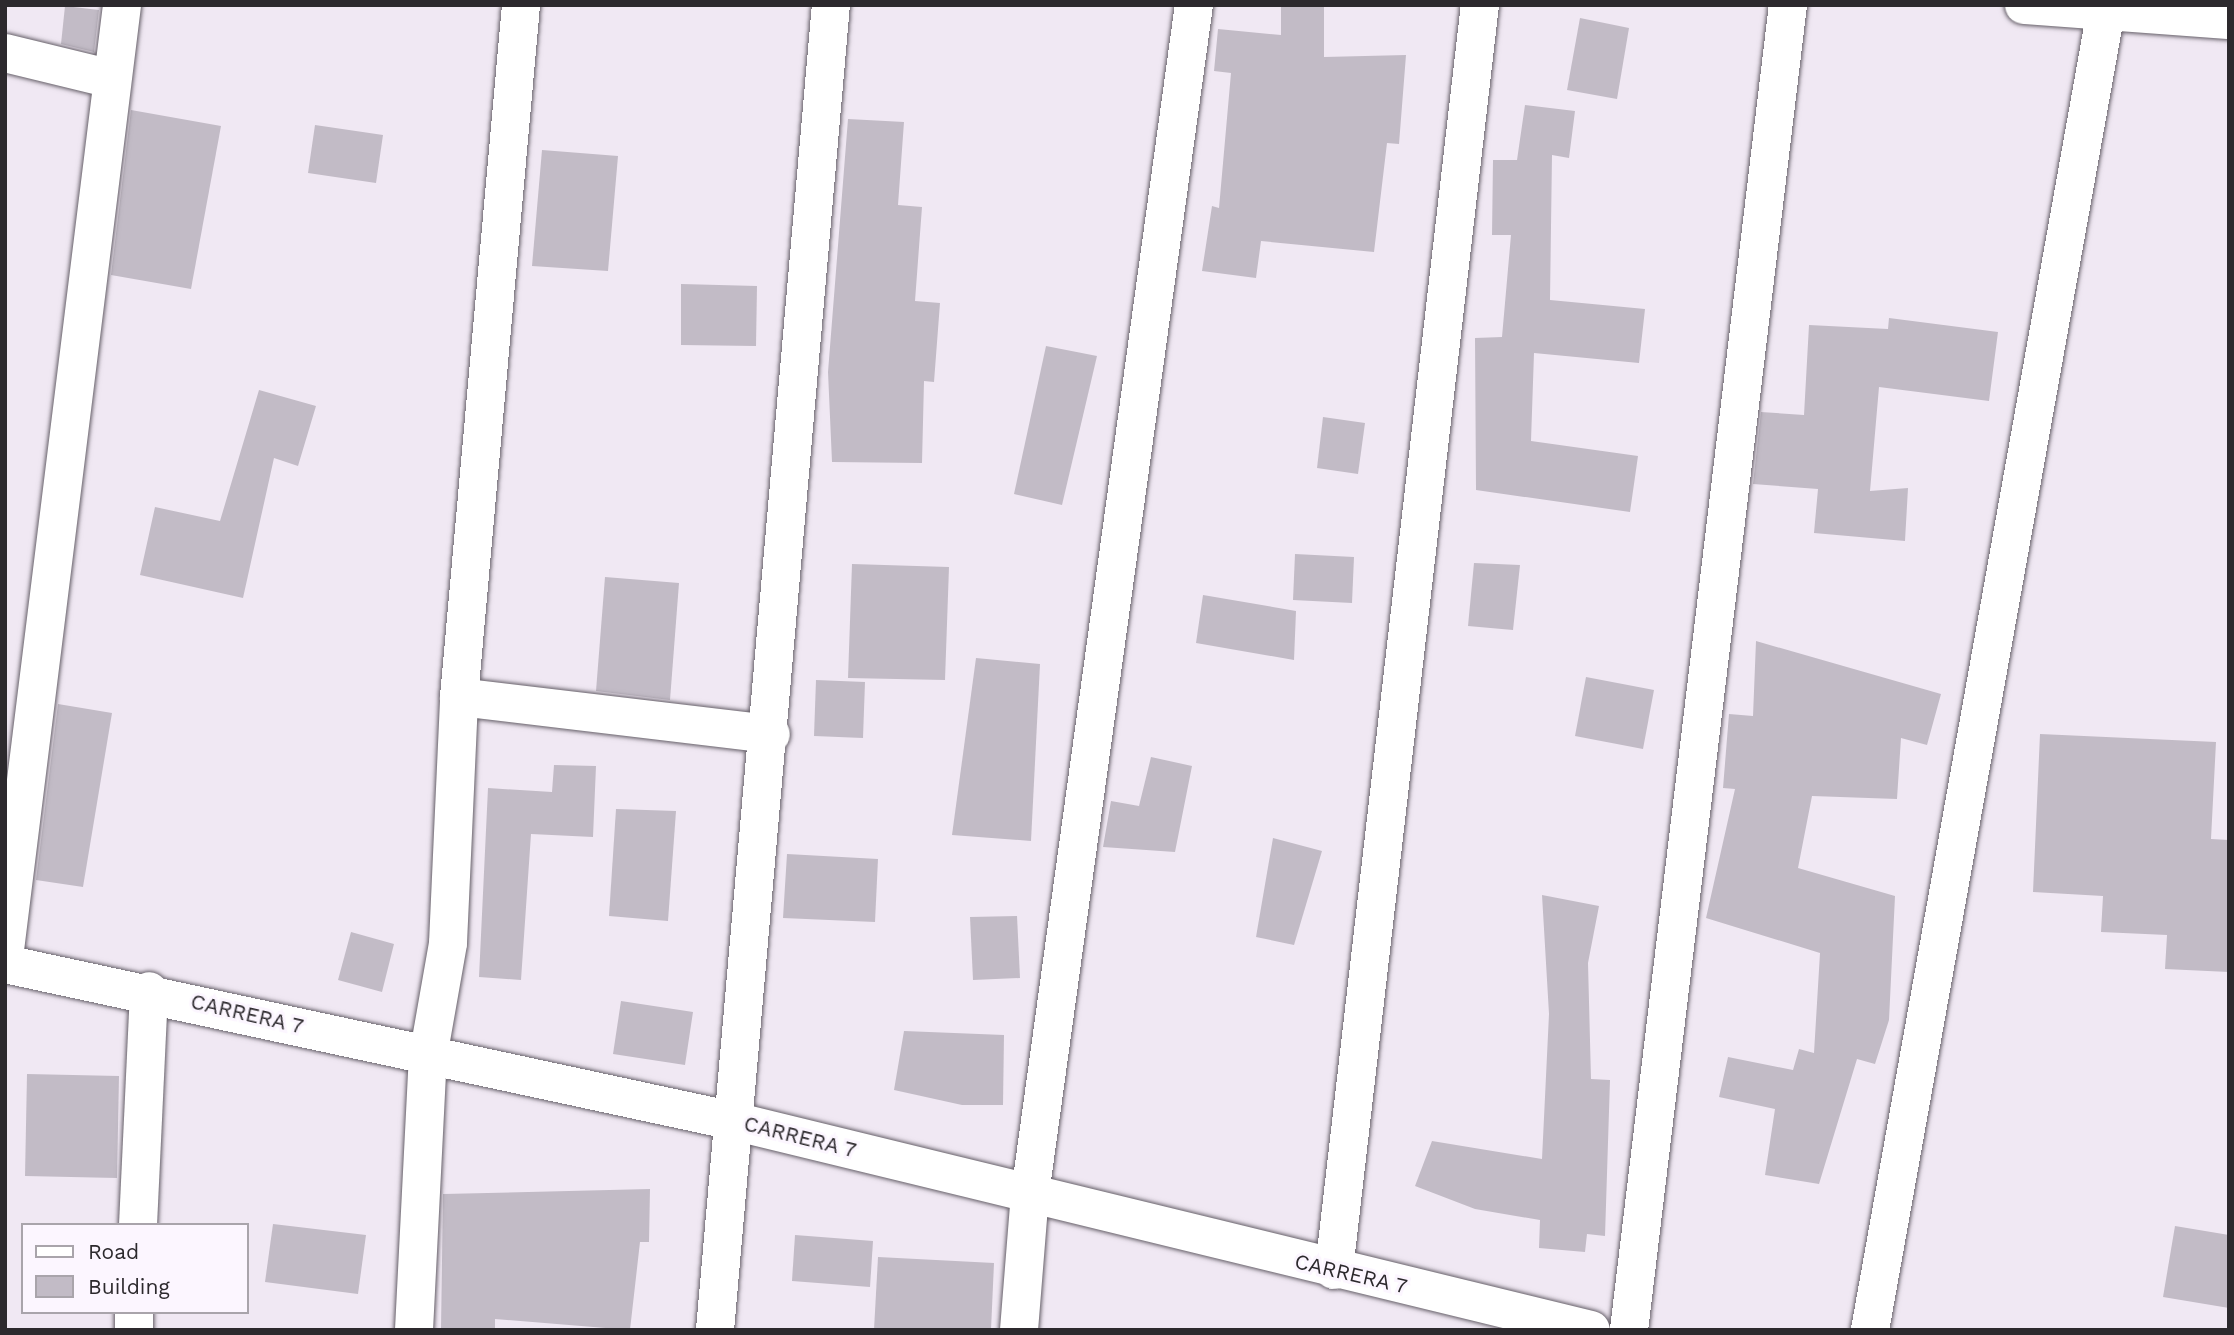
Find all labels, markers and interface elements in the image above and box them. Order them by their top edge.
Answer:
street label: CARRERA 7 [187,989,307,1039]
street label: CARRERA 7 [740,1111,860,1163]
legend [21,1223,248,1314]
text: Road [88,1239,139,1264]
street label: CARRERA 7 [1291,1249,1411,1299]
text: Building [88,1274,170,1299]

